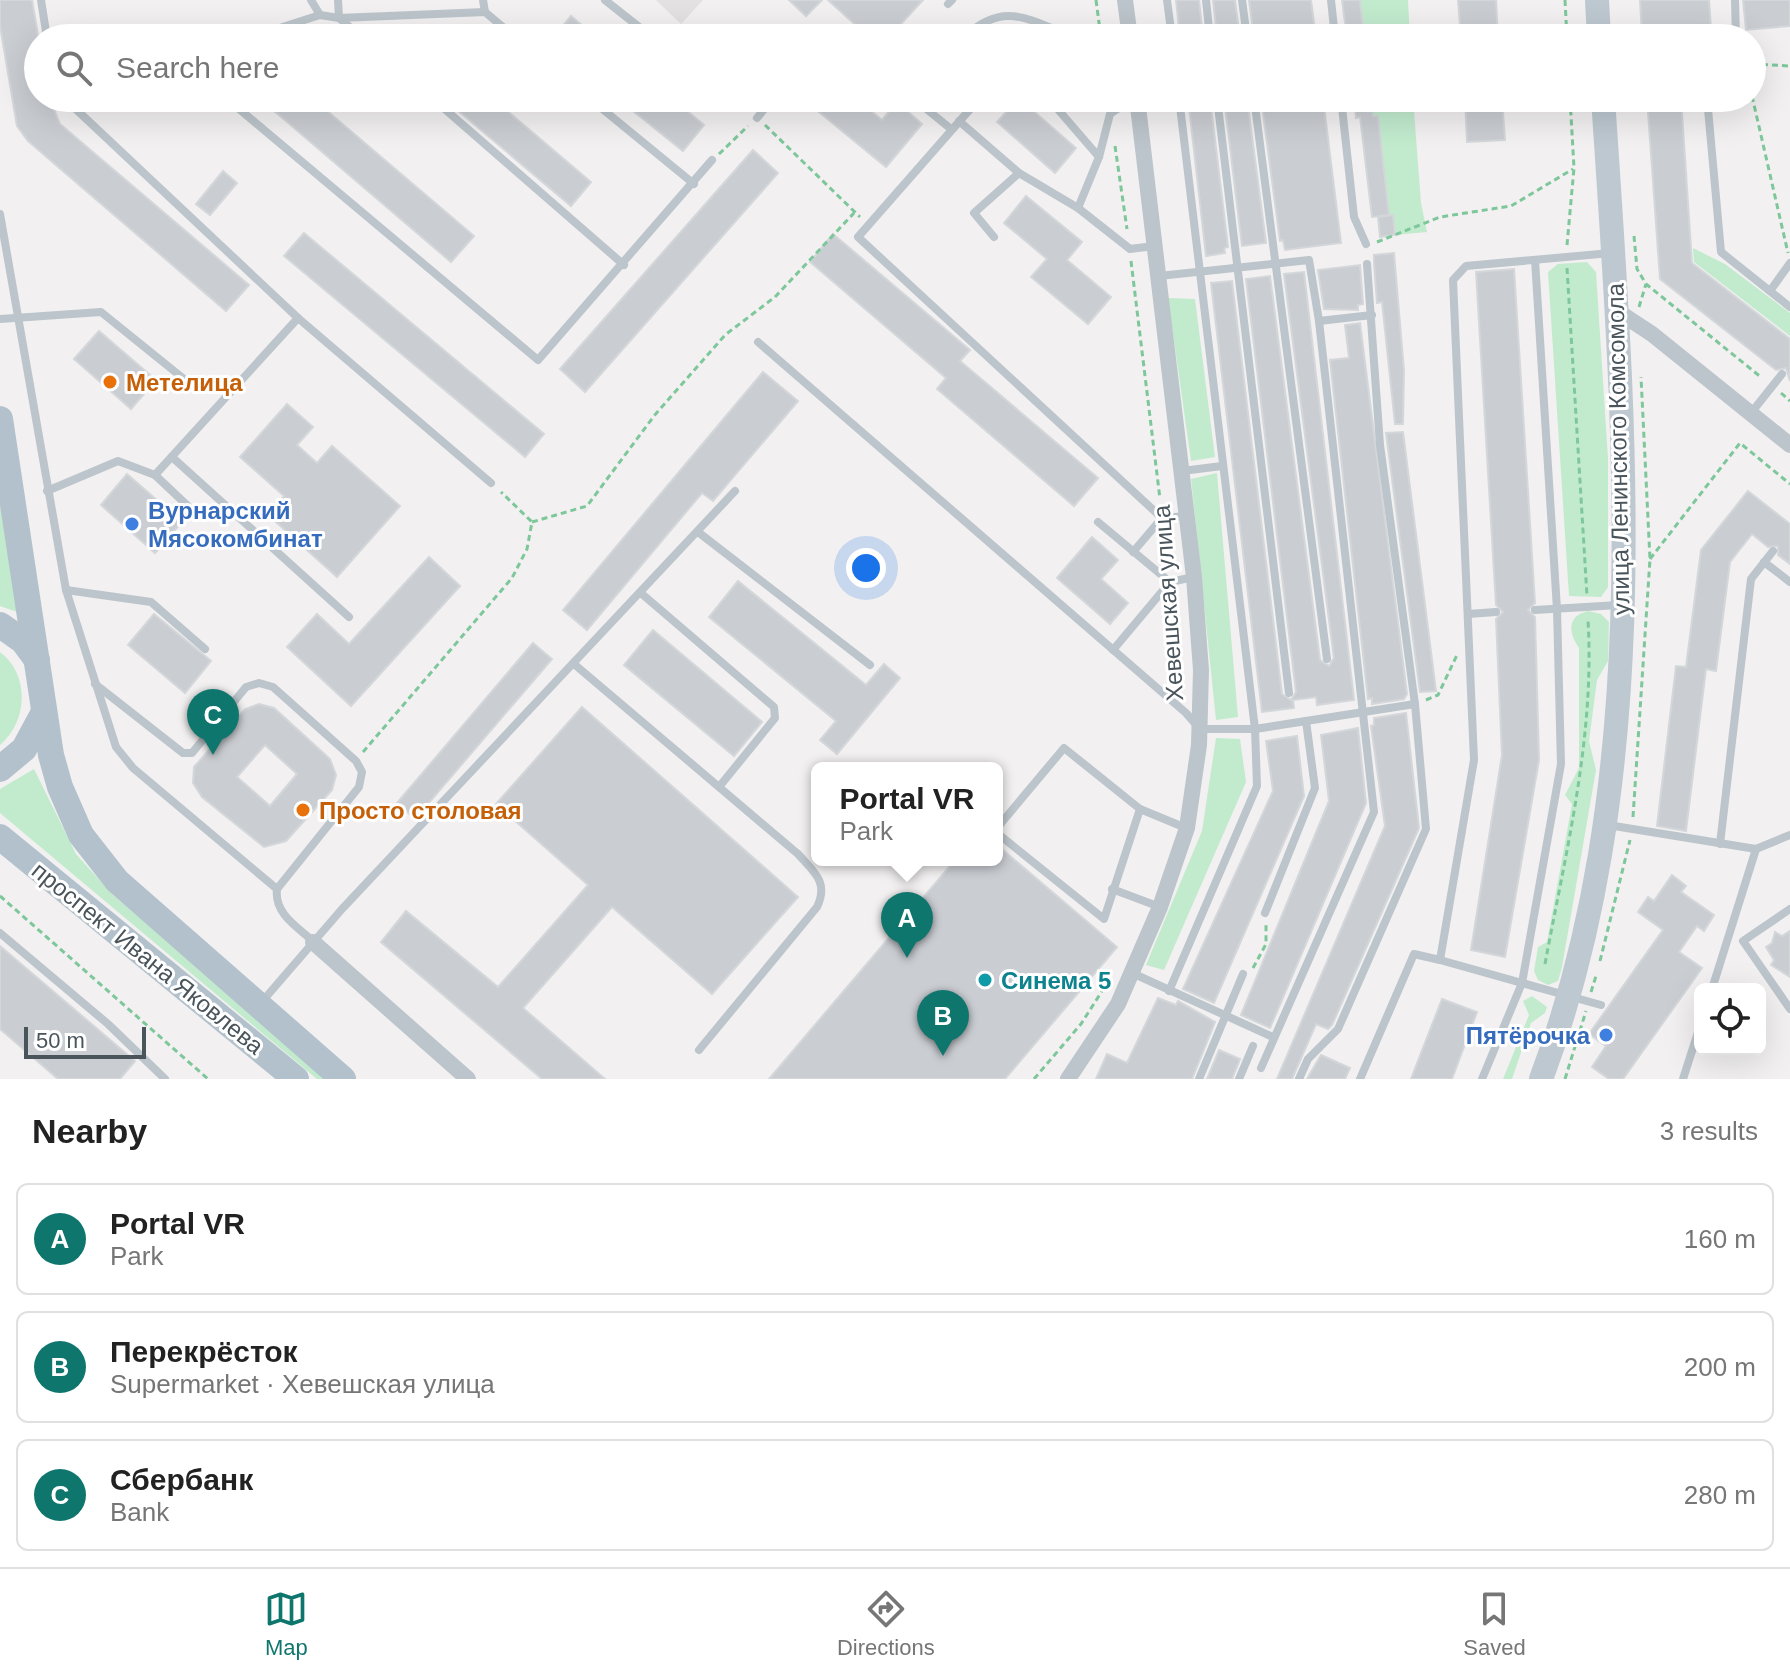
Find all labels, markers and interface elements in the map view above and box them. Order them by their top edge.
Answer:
search box [24,24,1766,112]
icon: search [52,46,96,90]
text: Search here [116,51,279,84]
street label: улица Ленинского Комсомола [1602,282,1634,615]
place label: Метелица [126,369,243,396]
marker: Метелица [101,373,119,391]
place label: Вурнарский Мясокомбинат [148,497,323,552]
street label: Хевешская улица [1148,503,1188,702]
marker: Вурнарский Мясокомбинат [123,515,141,533]
your location [846,548,886,588]
pin: C [187,689,239,755]
popup [811,762,1003,866]
text: Portal VR [839,782,975,815]
place label: Просто столовая [319,797,522,824]
marker: Просто столовая [294,801,312,819]
text: Park [839,816,893,846]
street label: проспект Ивана Яковлева [27,856,270,1060]
pin: A [881,892,933,958]
place label: Синема 5 [1001,967,1111,994]
marker: Синема 5 [976,971,994,989]
map controls [1694,983,1766,1055]
button: locate [1694,983,1766,1055]
pin: B [917,990,969,1056]
place label: Пятёрочка [1466,1022,1591,1049]
scale bar [24,1023,146,1059]
marker: Пятёрочка [1597,1026,1615,1044]
text: 50 m [36,1028,85,1053]
text: Nearby [32,1112,147,1150]
text: 3 results [1660,1116,1758,1146]
text: Portal VR [110,1207,245,1240]
text: A [51,1224,69,1254]
text: 160 m [1684,1224,1756,1254]
text: Park [110,1241,163,1271]
text: Перекрёсток [110,1335,298,1368]
text: B [51,1352,69,1382]
text: 200 m [1684,1352,1756,1382]
text: Supermarket · Хевешская улица [110,1369,495,1399]
text: Сбербанк [110,1463,253,1496]
text: C [51,1480,69,1510]
text: 280 m [1684,1480,1756,1510]
text: Bank [110,1497,169,1527]
tab: Map [264,1587,308,1661]
tab: Directions [837,1587,935,1661]
tab: Saved [1463,1587,1526,1661]

